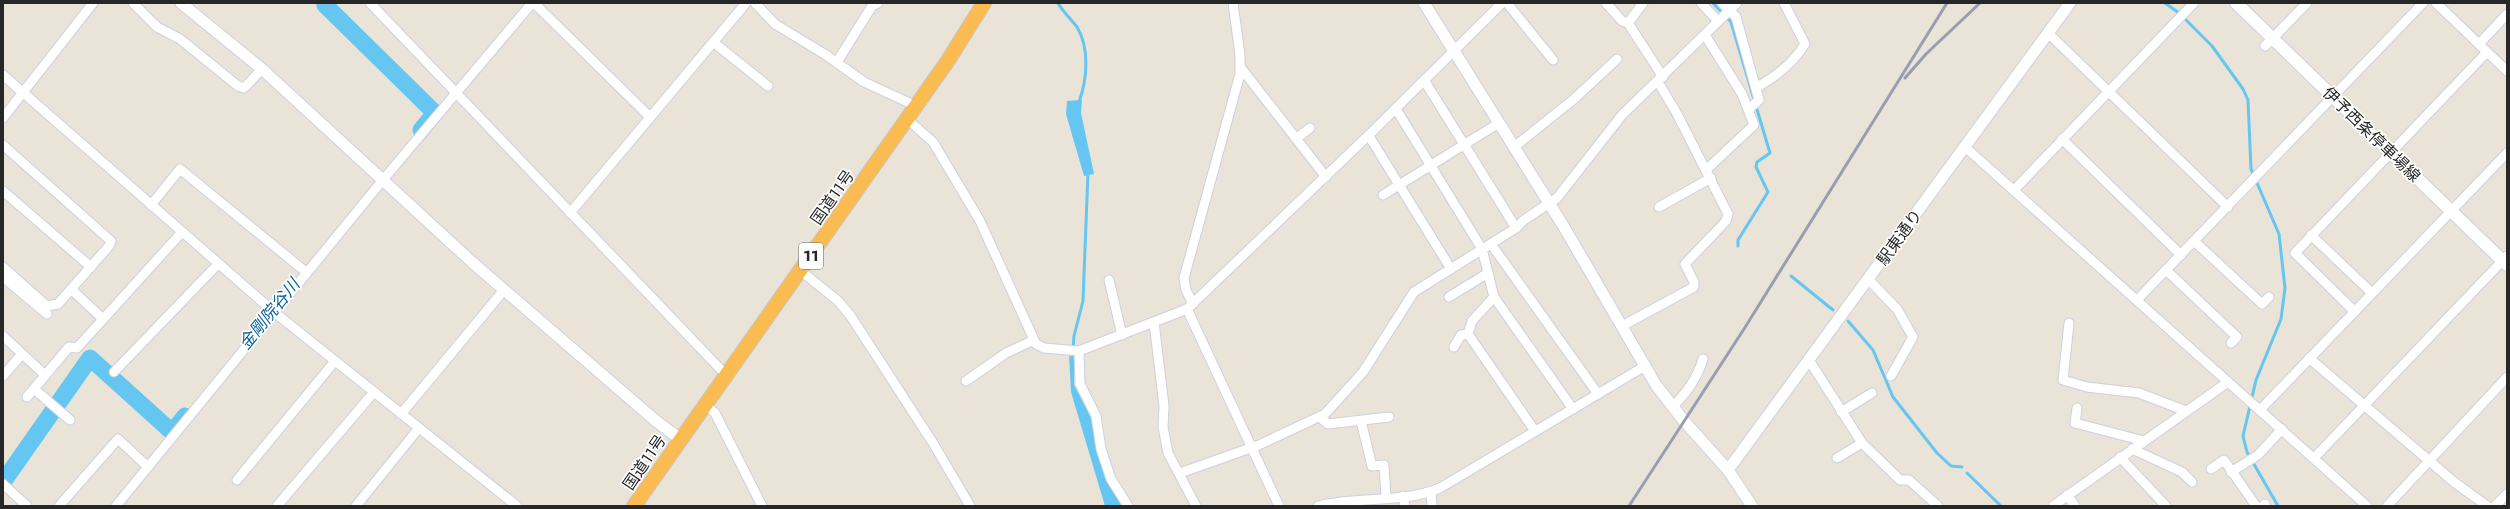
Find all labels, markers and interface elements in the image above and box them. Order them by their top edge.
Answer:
street label: 伊予西条停車場線 [2318,82,2426,187]
street label: 国道11号 [805,165,860,229]
street label: 駅東通り [1871,205,1928,270]
road number: 11 [799,243,823,269]
water label: 金剛院谷川 [233,272,306,355]
street label: 国道11号 [617,430,671,495]

